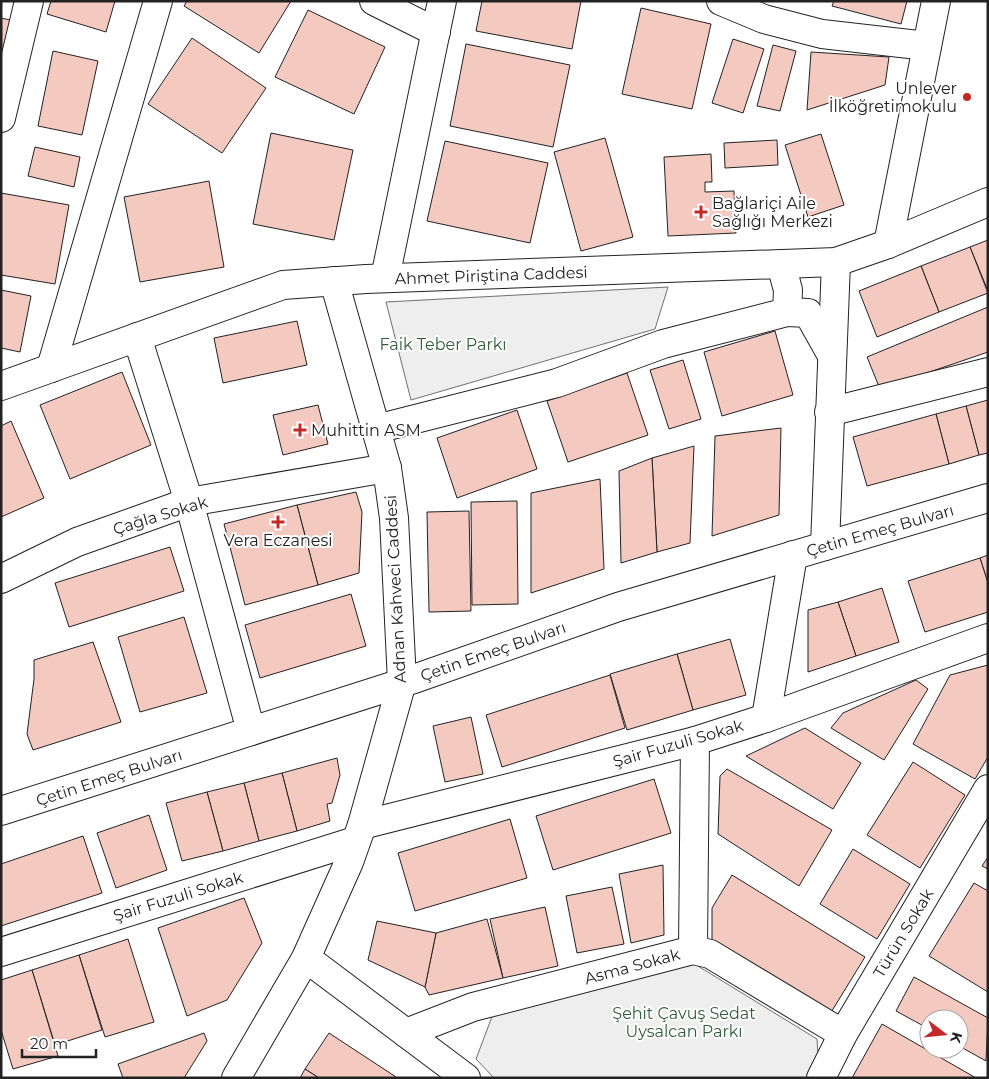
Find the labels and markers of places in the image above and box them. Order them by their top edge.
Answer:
place label: Unlever İlköğretimokulu [829,79,957,116]
marker: Unlever İlköğretimokulu [961,91,973,103]
place label: Bağlariçi Aile Sağlığı Merkezi [712,194,833,231]
marker: Bağlariçi Aile Sağlığı Merkezi [694,205,708,219]
place label: Muhittin ASM [311,421,421,440]
marker: Muhittin ASM [293,423,307,437]
marker: Vera Eczanesi [272,516,284,528]
place label: Vera Eczanesi [223,531,333,550]

